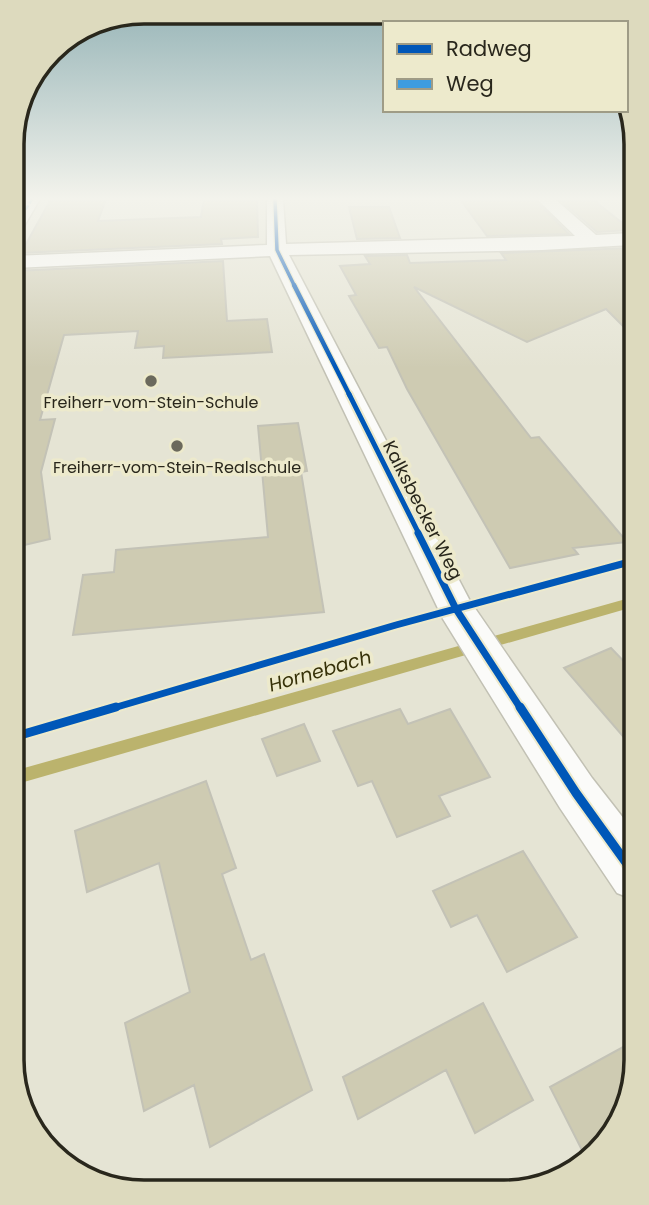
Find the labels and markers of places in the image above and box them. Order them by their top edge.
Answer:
marker: Freiherr-vom-Stein-Schule [143,373,159,389]
place label: Freiherr-vom-Stein-Schule [44,391,259,414]
marker: Freiherr-vom-Stein-Realschule [169,438,185,454]
place label: Freiherr-vom-Stein-Realschule [53,456,301,479]

